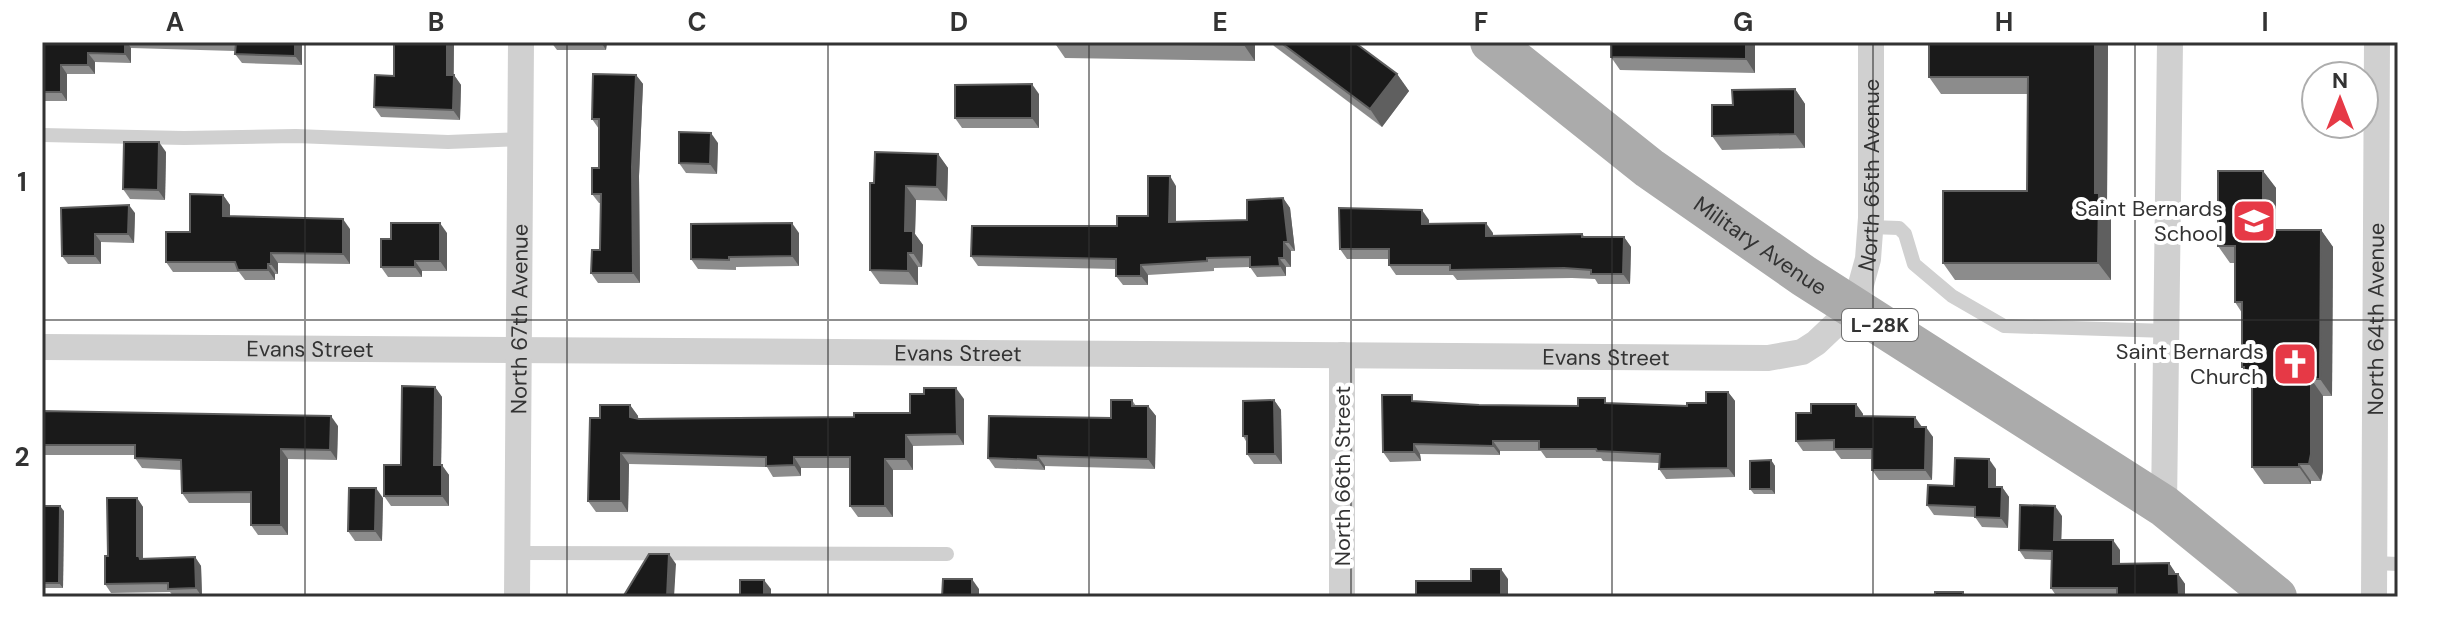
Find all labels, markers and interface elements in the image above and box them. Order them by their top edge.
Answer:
text: A [166,5,184,39]
text: B [428,5,444,39]
text: C [687,5,707,39]
text: D [950,5,968,39]
text: E [1212,5,1228,39]
text: F [1474,5,1488,39]
text: G [1733,5,1753,39]
text: H [1995,5,2013,39]
text: I [2261,5,2269,39]
north arrow [2300,60,2380,140]
text: N [2332,66,2348,95]
street label: North 65th Avenue [1851,79,1886,274]
text: 1 [17,165,27,199]
street label: Military Avenue [1688,190,1832,302]
place label: Saint Bernards School [2075,194,2223,248]
school or university icon: Saint Bernards School [2230,197,2278,245]
street label: North 64th Avenue [2361,223,2391,415]
street label: North 67th Avenue [504,224,535,414]
road number: L-28K [1842,309,1918,341]
street label: Evans Street [246,334,374,364]
place label: Saint Bernards Church [2116,337,2264,391]
street label: Evans Street [894,338,1022,368]
church icon: Saint Bernards Church [2271,340,2319,388]
street label: Evans Street [1542,343,1670,372]
street label: North 66th Street [1328,386,1357,566]
text: 2 [14,440,30,474]

